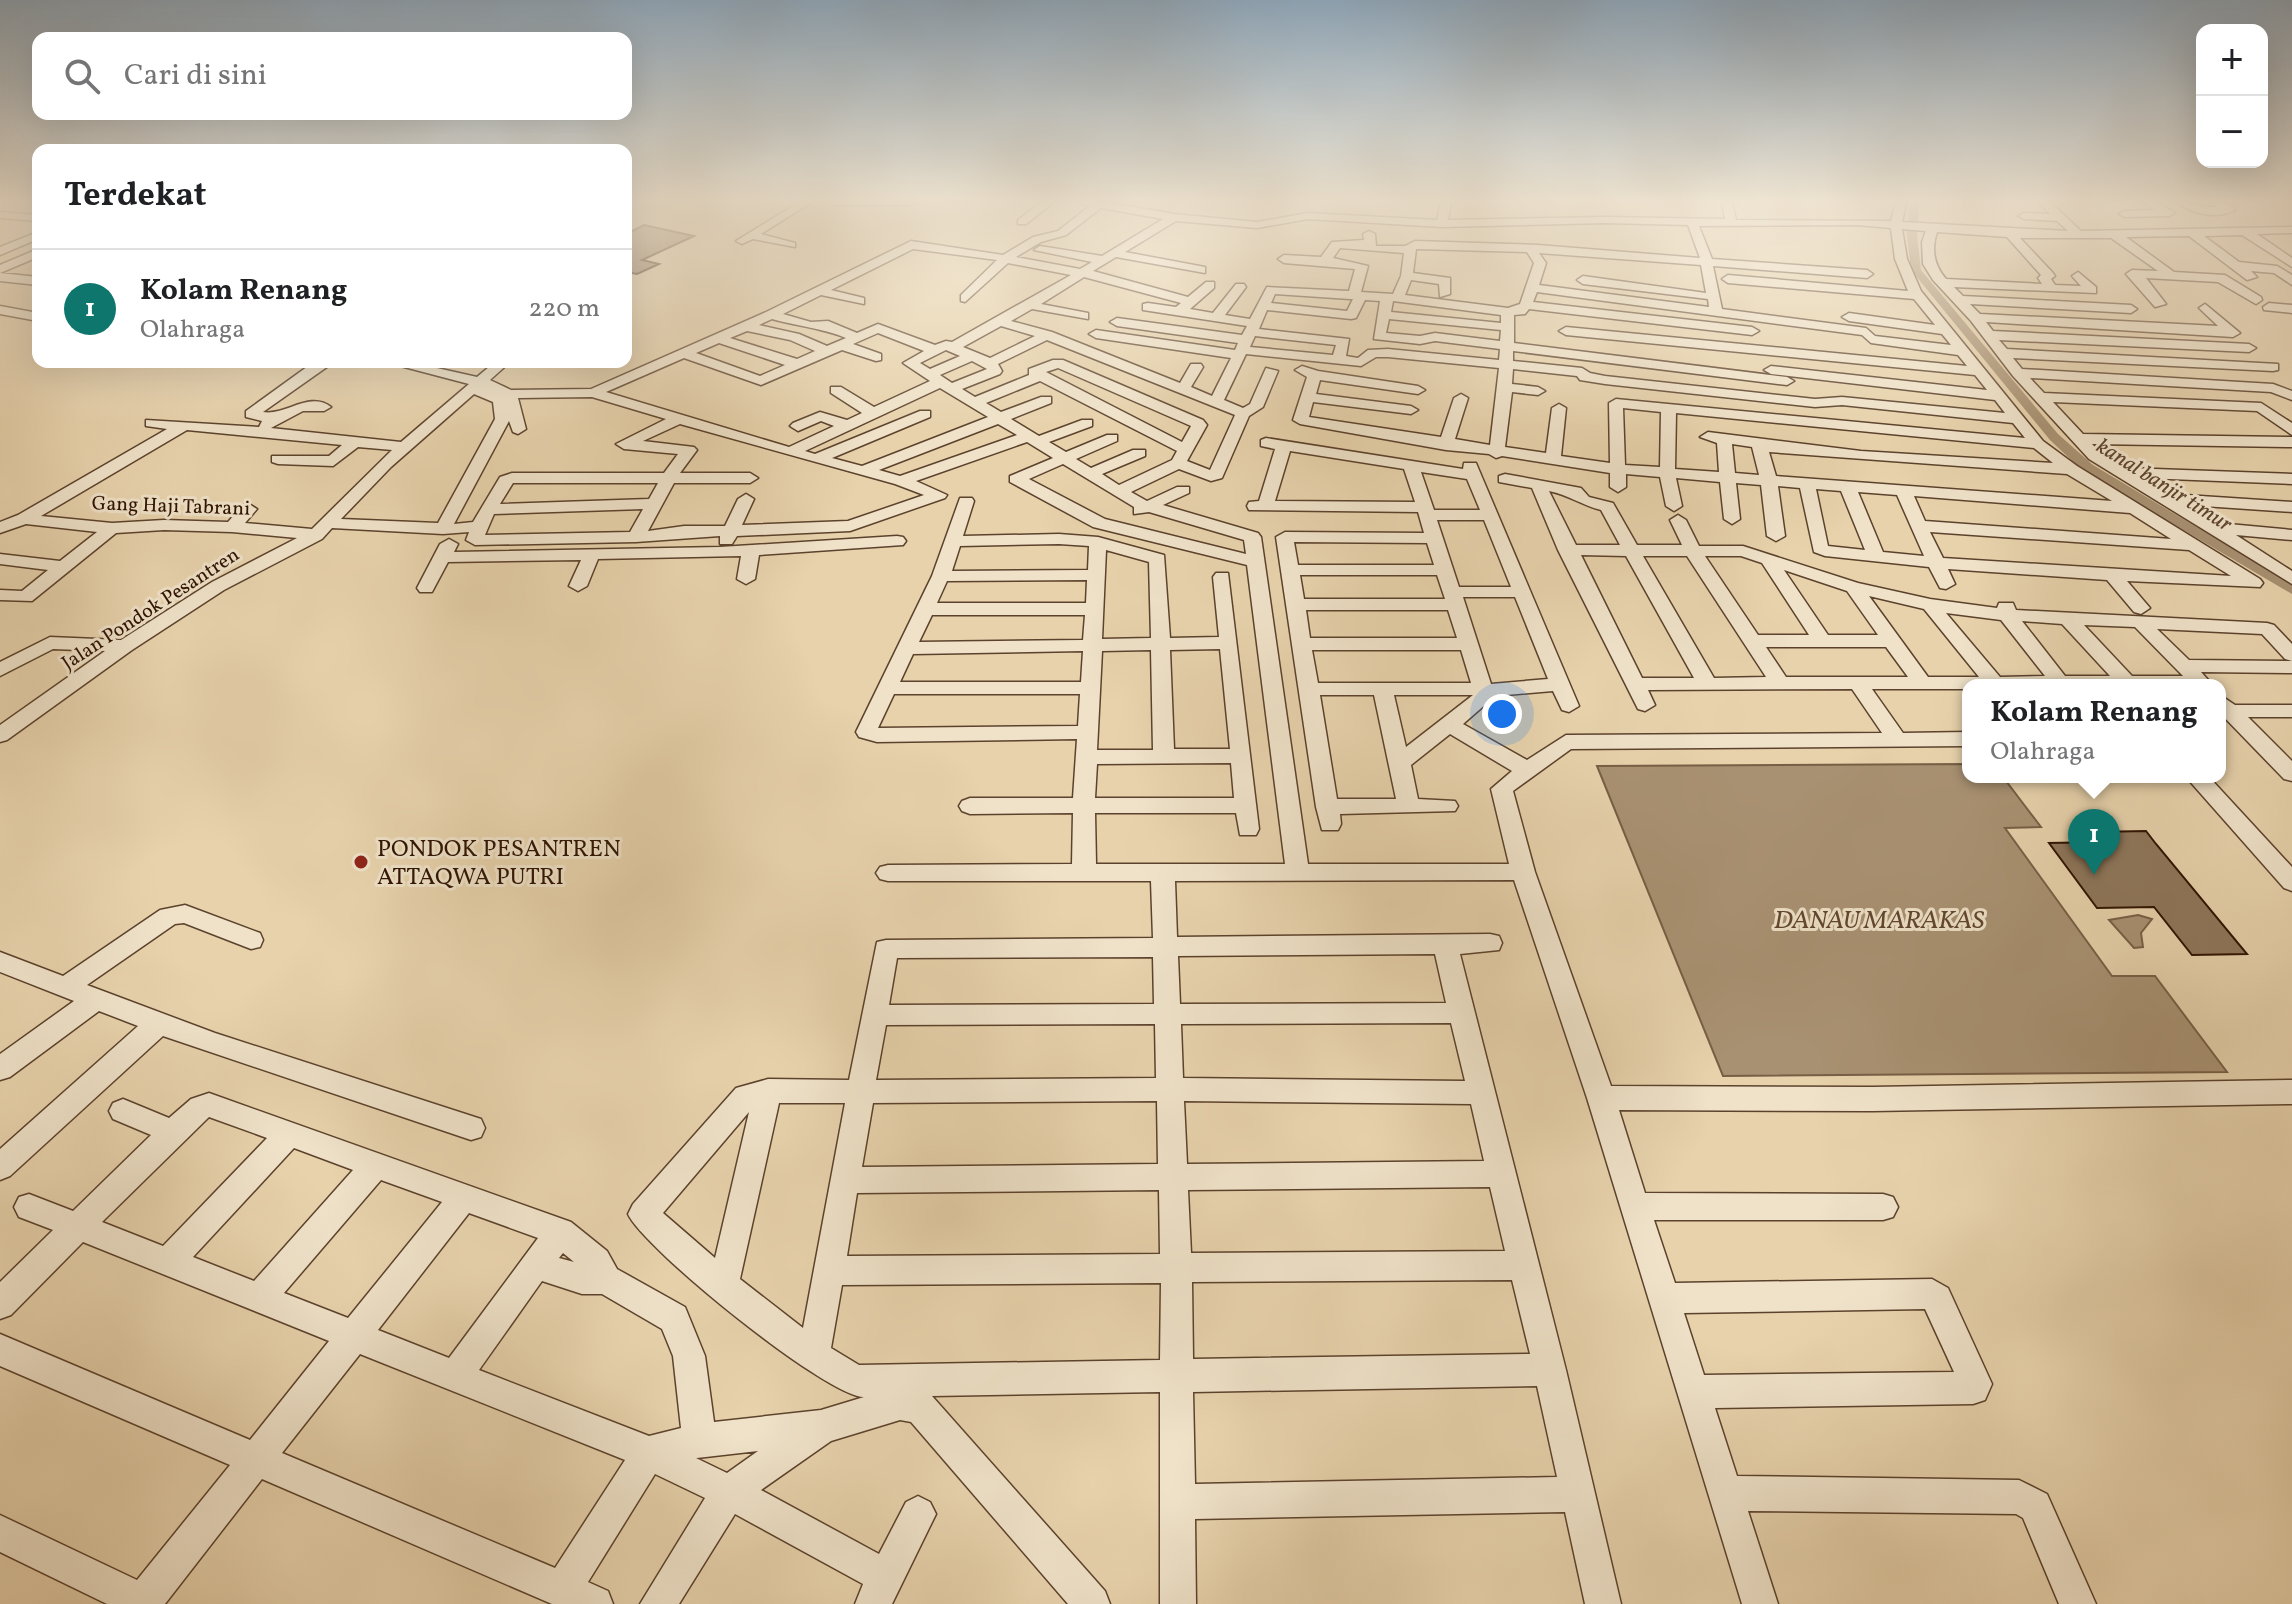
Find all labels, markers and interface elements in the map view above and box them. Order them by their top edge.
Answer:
map controls [2196,24,2268,168]
button: + [2196,24,2268,96]
search box [32,32,632,120]
icon: search [60,54,104,98]
text: Cari di sini [124,55,267,97]
button: − [2196,96,2268,168]
text: Terdekat [64,173,207,220]
text: Kolam Renang [140,270,347,312]
text: 1 [85,291,95,327]
text: 220 m [528,291,600,327]
text: Olahraga [140,312,245,348]
water label: kanal banjir timur [2090,432,2238,541]
street label: Gang Haji Tabrani [91,490,251,524]
street label: Jalan Pondok Pesantren [57,542,245,678]
popup [1962,679,2226,783]
text: Kolam Renang [1990,692,2198,734]
your location [1482,694,1522,734]
text: Olahraga [1990,734,2096,770]
pin: 1 [2068,809,2120,875]
place label: PONDOK PESANTREN ATTAQWA PUTRI [377,833,621,895]
marker: PONDOK PESANTREN ATTAQWA PUTRI [352,853,370,871]
water label: DANAU MARAKAS [1774,903,1984,939]

